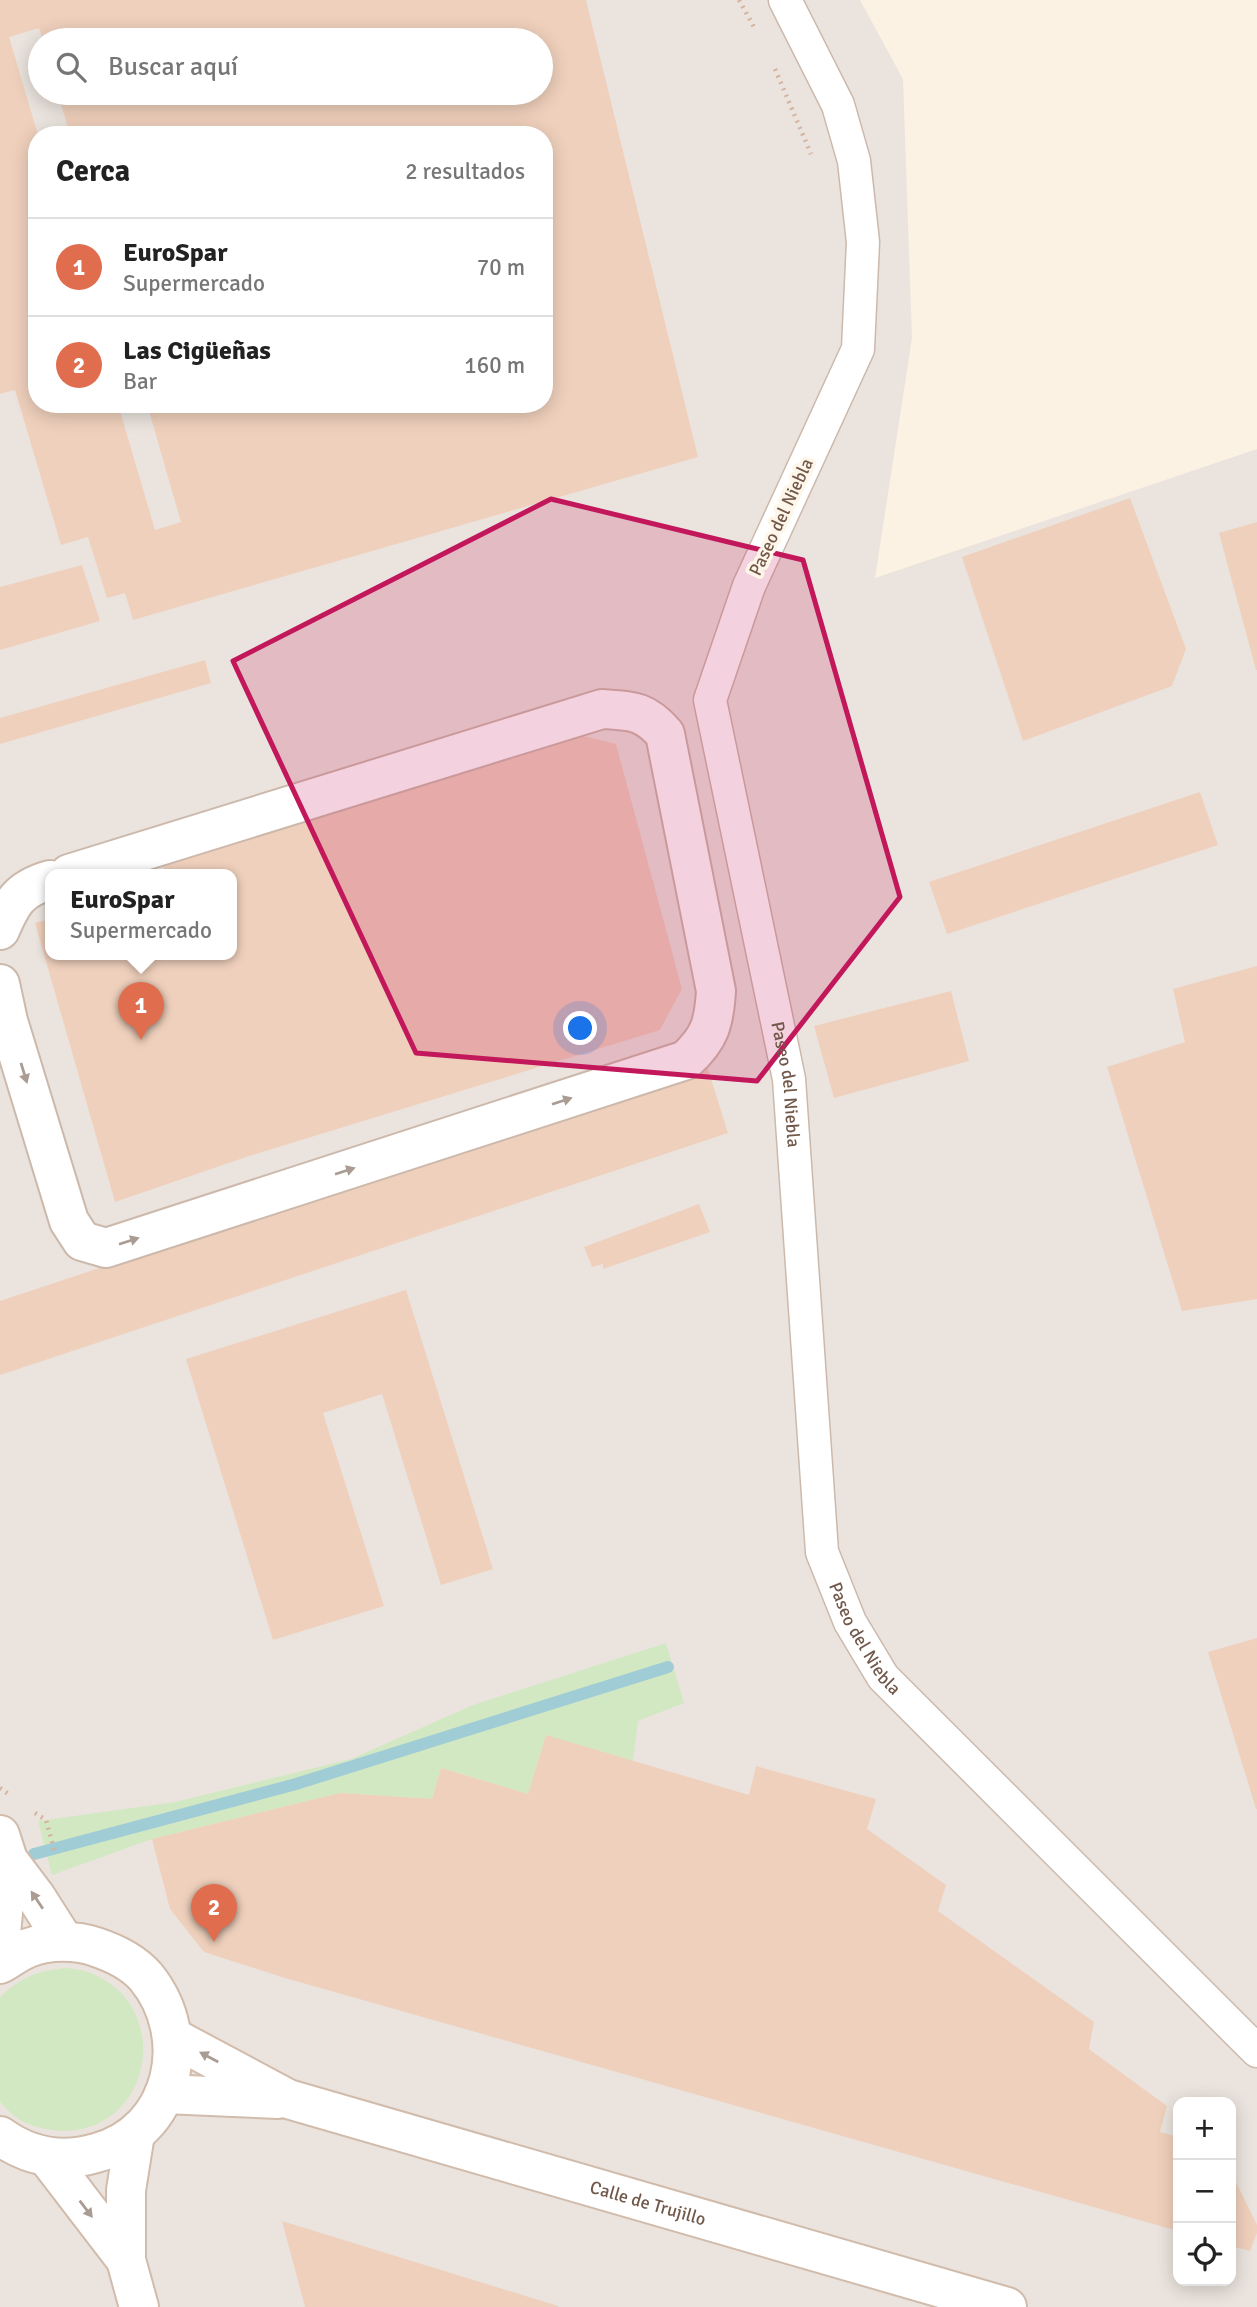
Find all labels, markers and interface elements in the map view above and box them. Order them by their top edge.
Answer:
search box [28,28,553,105]
icon: search [52,48,90,86]
text: Buscar aquí [108,51,238,83]
text: Cerca [56,153,130,190]
text: 2 resultados [405,157,525,186]
text: EuroSpar [123,237,227,269]
text: 1 [73,253,85,282]
text: 70 m [477,253,525,282]
text: Supermercado [123,269,265,298]
text: Las Cigüeñas [123,335,271,367]
text: 2 [73,351,85,380]
text: 160 m [464,351,525,380]
text: Bar [123,367,157,396]
street label: Paseo del Niebla [744,455,818,579]
popup [45,869,237,960]
text: EuroSpar [70,884,175,916]
text: Supermercado [70,916,212,945]
pin: 1 [118,982,164,1040]
your location [563,1011,597,1045]
street label: Paseo del Niebla [766,1019,805,1148]
one-way arrow [20,1063,30,1084]
one-way arrow [551,1095,572,1105]
one-way arrow [335,1165,356,1175]
one-way arrow [118,1235,139,1246]
street label: Paseo del Niebla [824,1579,906,1700]
pin: 2 [191,1884,237,1942]
one-way arrow [30,1891,44,1909]
one-way arrow [199,2052,219,2063]
map controls [1173,2097,1236,2286]
button: + [1173,2097,1236,2160]
button: − [1173,2160,1236,2223]
street label: Calle de Trujillo [587,2176,708,2230]
one-way arrow [79,2200,93,2218]
button: locate [1173,2223,1236,2286]

